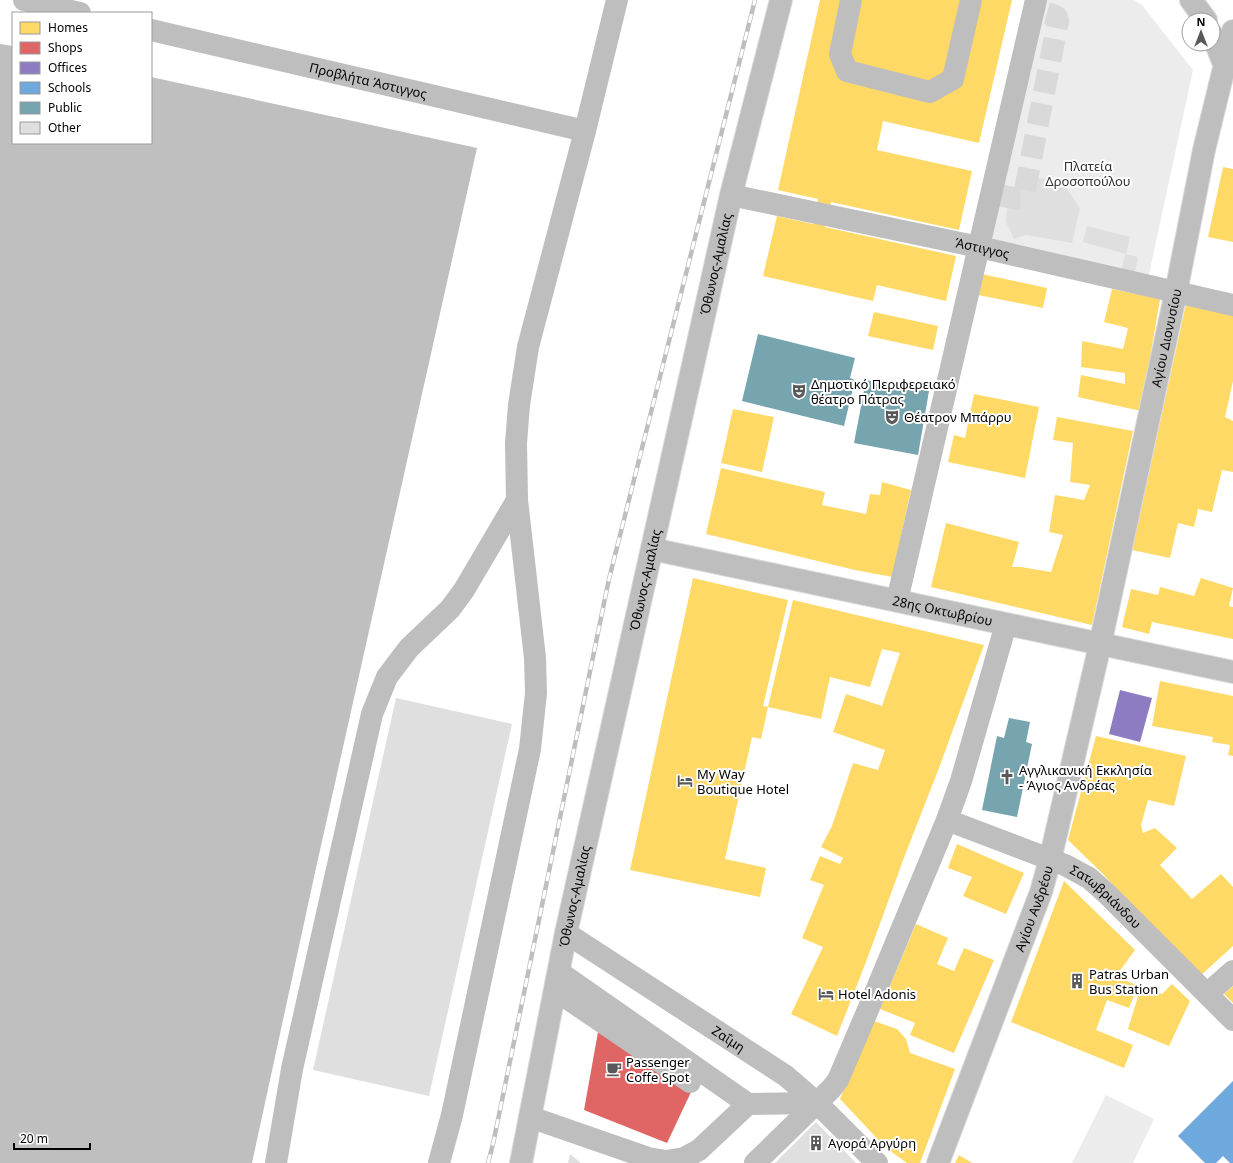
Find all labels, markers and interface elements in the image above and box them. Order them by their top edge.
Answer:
legend [12,12,152,144]
north arrow [1181,12,1221,52]
text: N [1197,14,1205,29]
text: Homes [48,19,88,36]
text: Shops [48,39,83,56]
street label: Προβλήτα Άστιγγος [308,58,429,103]
text: Offices [48,59,87,76]
text: Schools [48,79,91,96]
text: Public [48,99,82,116]
text: Other [48,119,81,136]
park label: Πλατεία Δροσοπούλου [1045,157,1131,190]
street label: Όθωνος-Αμαλίας [695,211,736,317]
street label: Άστιγγος [954,233,1011,263]
street label: Αγίου Διονυσίου [1147,287,1185,389]
place label: Δημοτικό Περιφερειακό θέατρο Πάτρας [811,375,956,408]
theatre icon: Δημοτικό Περιφερειακό θέατρο Πάτρας [790,382,808,400]
theatre icon: Θέατρον Μπάρρυ [883,408,901,426]
place label: Θέατρον Μπάρρυ [904,408,1012,426]
street label: Όθωνος-Αμαλίας [625,527,665,633]
street label: 28ης Οκτωβρίου [891,591,994,630]
place label: Αγγλικανική Εκκλησία - Άγιος Ανδρέας [1019,761,1152,794]
place label: My Way Boutique Hotel [697,765,789,798]
church icon: Αγγλικανική Εκκλησία - Άγιος Ανδρέας [998,768,1016,786]
hotel icon: My Way Boutique Hotel [676,772,694,790]
street label: Όθωνος-Αμαλίας [554,844,594,949]
street label: Σατωβριάνδου [1067,860,1145,932]
street label: Αγίου Ανδρέου [1010,863,1057,954]
place label: Patras Urban Bus Station [1089,965,1169,998]
building icon: Patras Urban Bus Station [1068,972,1086,990]
hotel icon: Hotel Adonis [817,985,835,1003]
place label: Hotel Adonis [838,985,916,1003]
street label: Ζαΐμη [709,1021,749,1056]
place label: Passenger Coffe Spot [626,1053,690,1086]
cafe icon: Passenger Coffe Spot [605,1060,623,1078]
scale bar [14,1125,90,1151]
text: 20 m [20,1130,48,1147]
building icon: Αγορά Αργύρη [807,1134,825,1152]
place label: Αγορά Αργύρη [828,1134,916,1152]

